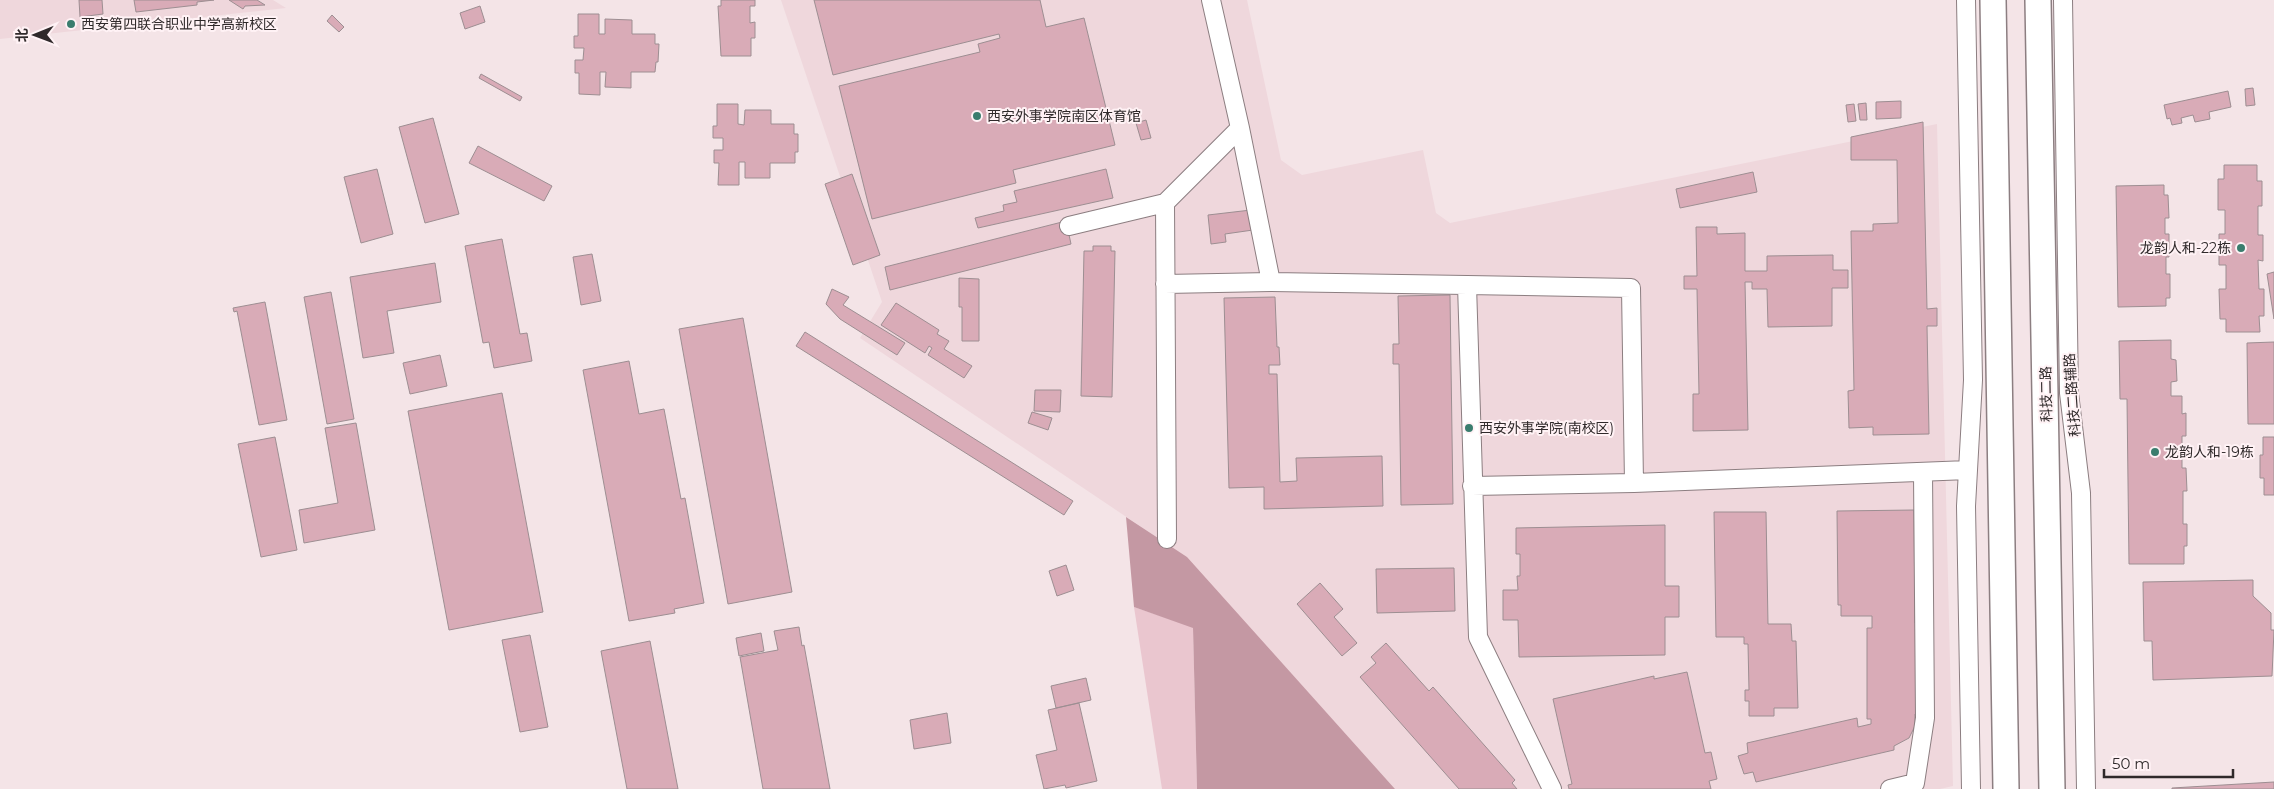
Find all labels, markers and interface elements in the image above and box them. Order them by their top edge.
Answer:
north arrow [10,10,60,60]
place label: 西安第四联合职业中学高新校区 [81,15,277,33]
marker: 西安第四联合职业中学高新校区 [65,18,77,30]
text: 北 [13,28,31,42]
place label: 西安外事学院南区体育馆 [987,107,1141,125]
marker: 西安外事学院南区体育馆 [971,110,983,122]
place label: 龙韵人和-22栋 [2140,239,2231,257]
marker: 龙韵人和-22栋 [2235,242,2247,254]
street label: 科技二路辅路 [2060,352,2084,438]
street label: 科技二路 [2037,366,2055,422]
place label: 西安外事学院(南校区) [1479,419,1614,437]
marker: 西安外事学院(南校区) [1463,422,1475,434]
place label: 龙韵人和-19栋 [2165,443,2254,461]
marker: 龙韵人和-19栋 [2149,446,2161,458]
scale bar [2104,746,2233,778]
text: 50 m [2112,754,2150,773]

